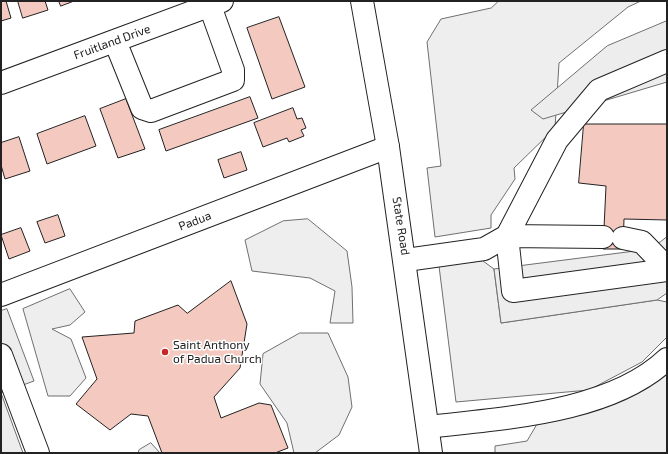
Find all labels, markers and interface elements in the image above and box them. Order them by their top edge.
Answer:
street label: Fruitland Drive [72,21,152,63]
street label: State Road [389,196,413,256]
street label: Padua [177,208,213,234]
place label: Saint Anthony of Padua Church [173,338,262,366]
marker: Saint Anthony of Padua Church [160,347,170,357]

